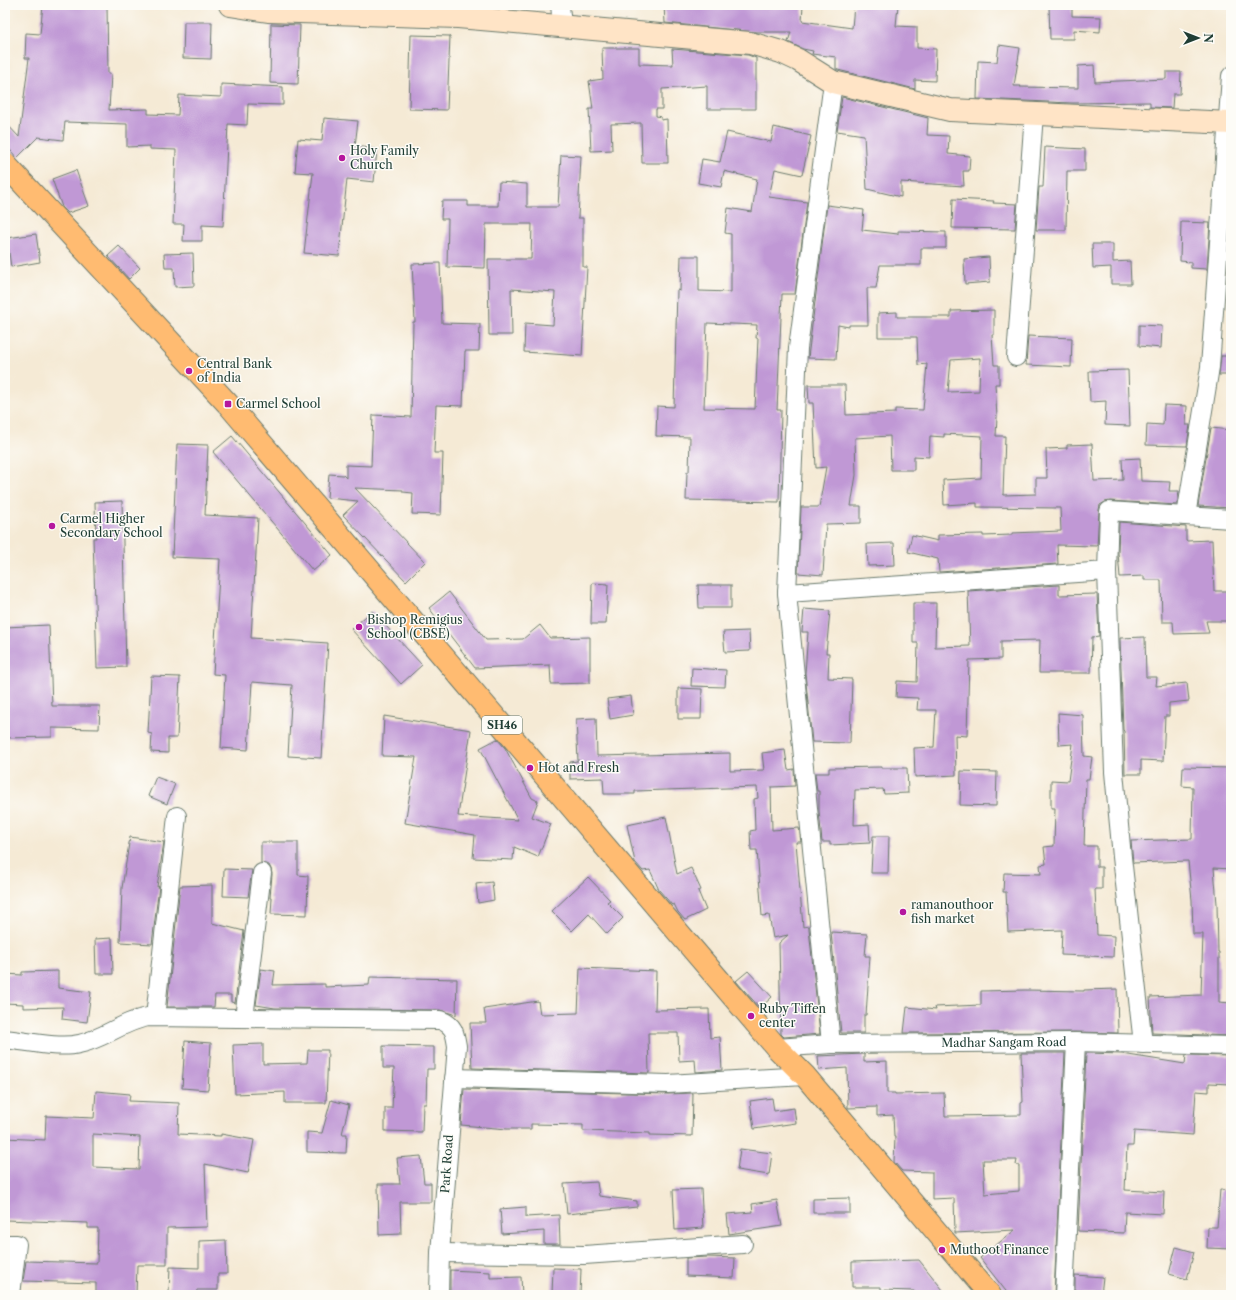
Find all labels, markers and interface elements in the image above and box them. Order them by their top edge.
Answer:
north arrow [1178,18,1218,58]
text: N [1201,33,1215,43]
place label: Holy Family Church [350,143,419,172]
marker: Holy Family Church [337,153,347,163]
place label: Central Bank of India [197,356,273,385]
marker: Central Bank of India [184,366,194,376]
place label: Carmel School [236,396,321,411]
marker: Carmel School [223,399,233,409]
place label: Carmel Higher Secondary School [60,511,163,540]
marker: Carmel Higher Secondary School [47,521,57,531]
place label: Bishop Remigius School (CBSE) [367,612,463,641]
marker: Bishop Remigius School (CBSE) [354,622,364,632]
road number: SH46 [482,716,522,734]
place label: Hot and Fresh [538,760,620,775]
marker: Hot and Fresh [525,763,535,773]
place label: ramanouthoor fish market [911,897,994,926]
marker: ramanouthoor fish market [898,907,908,917]
place label: Ruby Tiffen center [759,1001,827,1030]
marker: Ruby Tiffen center [746,1011,756,1021]
street label: Madhar Sangam Road [941,1034,1067,1050]
street label: Park Road [437,1133,456,1194]
place label: Muthoot Finance [950,1242,1049,1257]
marker: Muthoot Finance [937,1245,947,1255]

